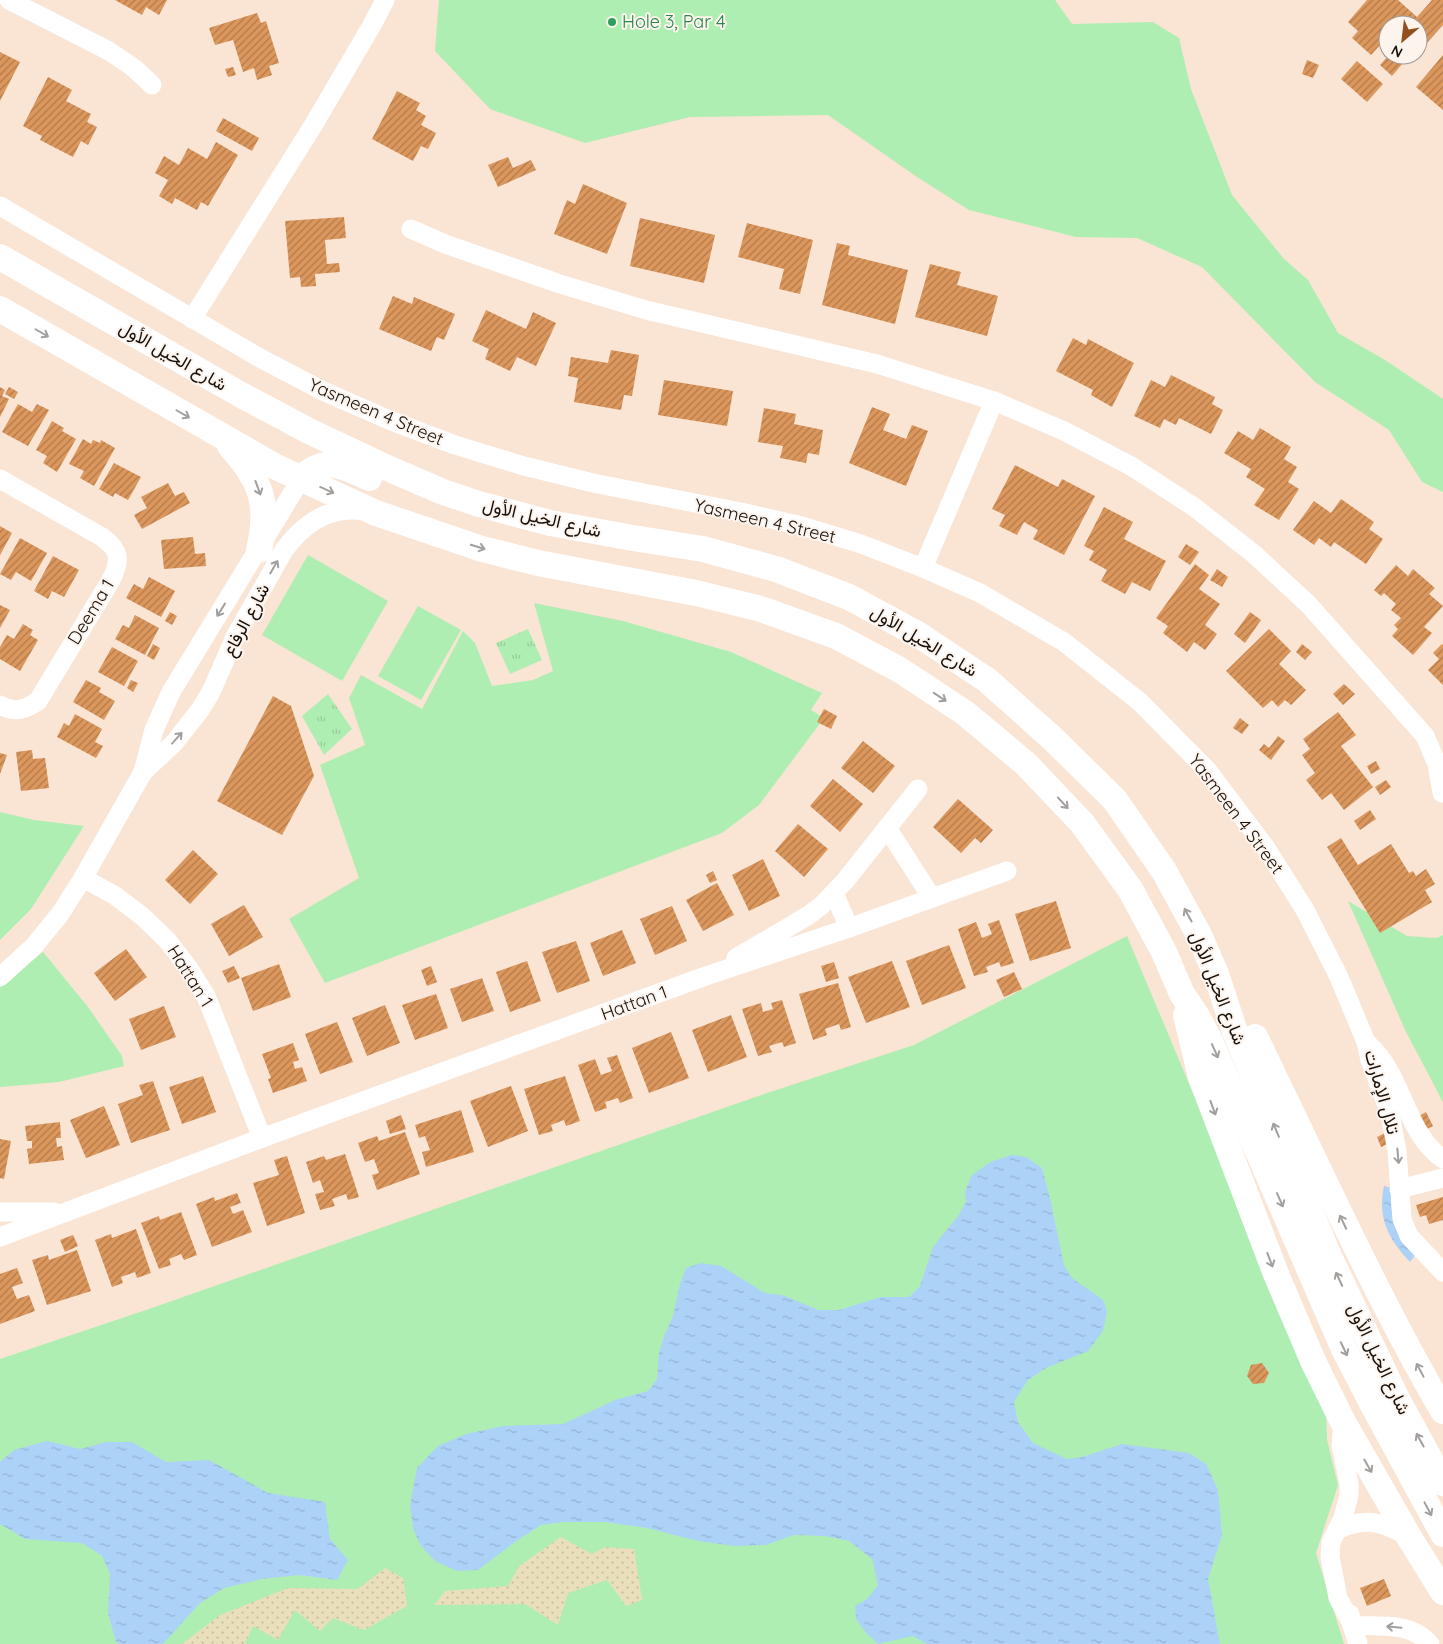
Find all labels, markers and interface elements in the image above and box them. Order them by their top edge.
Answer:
place label: Hole 3, Par 4 [622,10,726,33]
north arrow [1378,15,1428,65]
marker: Hole 3, Par 4 [606,16,618,28]
text: N [1388,41,1406,62]
street label: شارع الخيل الأول [115,315,231,397]
one-way arrow [35,329,49,339]
street label: Yasmeen 4 Street [305,373,447,450]
one-way arrow [176,409,191,419]
one-way arrow [254,479,263,495]
one-way arrow [319,486,334,496]
street label: شارع الخيل الأول [480,493,604,543]
street label: Yasmeen 4 Street [692,493,838,548]
one-way arrow [470,543,486,553]
one-way arrow [270,561,280,575]
street label: Deema 1 [62,575,119,649]
street label: شارع الرفاع [217,579,275,661]
street label: شارع الخيل الأول [866,600,982,682]
one-way arrow [216,603,226,617]
one-way arrow [933,692,947,702]
one-way arrow [172,732,183,745]
street label: Yasmeen 4 Street [1184,749,1289,878]
one-way arrow [1057,796,1069,809]
one-way arrow [1183,907,1193,922]
street label: شارع الخيل الأول [1184,928,1252,1048]
street label: Hattan 1 [162,940,218,1011]
street label: Hattan 1 [597,980,670,1025]
one-way arrow [1210,1043,1220,1058]
street label: تلال الإمارات [1359,1047,1406,1137]
one-way arrow [1209,1100,1218,1116]
one-way arrow [1270,1123,1280,1138]
one-way arrow [1393,1148,1402,1164]
one-way arrow [1275,1192,1285,1207]
one-way arrow [1338,1215,1348,1230]
one-way arrow [1266,1252,1275,1268]
one-way arrow [1334,1272,1344,1287]
street label: شارع الخيل الأول [1342,1299,1416,1419]
one-way arrow [1340,1341,1350,1356]
one-way arrow [1414,1363,1424,1378]
one-way arrow [1415,1433,1424,1448]
one-way arrow [1364,1458,1374,1472]
one-way arrow [1423,1501,1433,1516]
one-way arrow [1386,1622,1402,1632]

